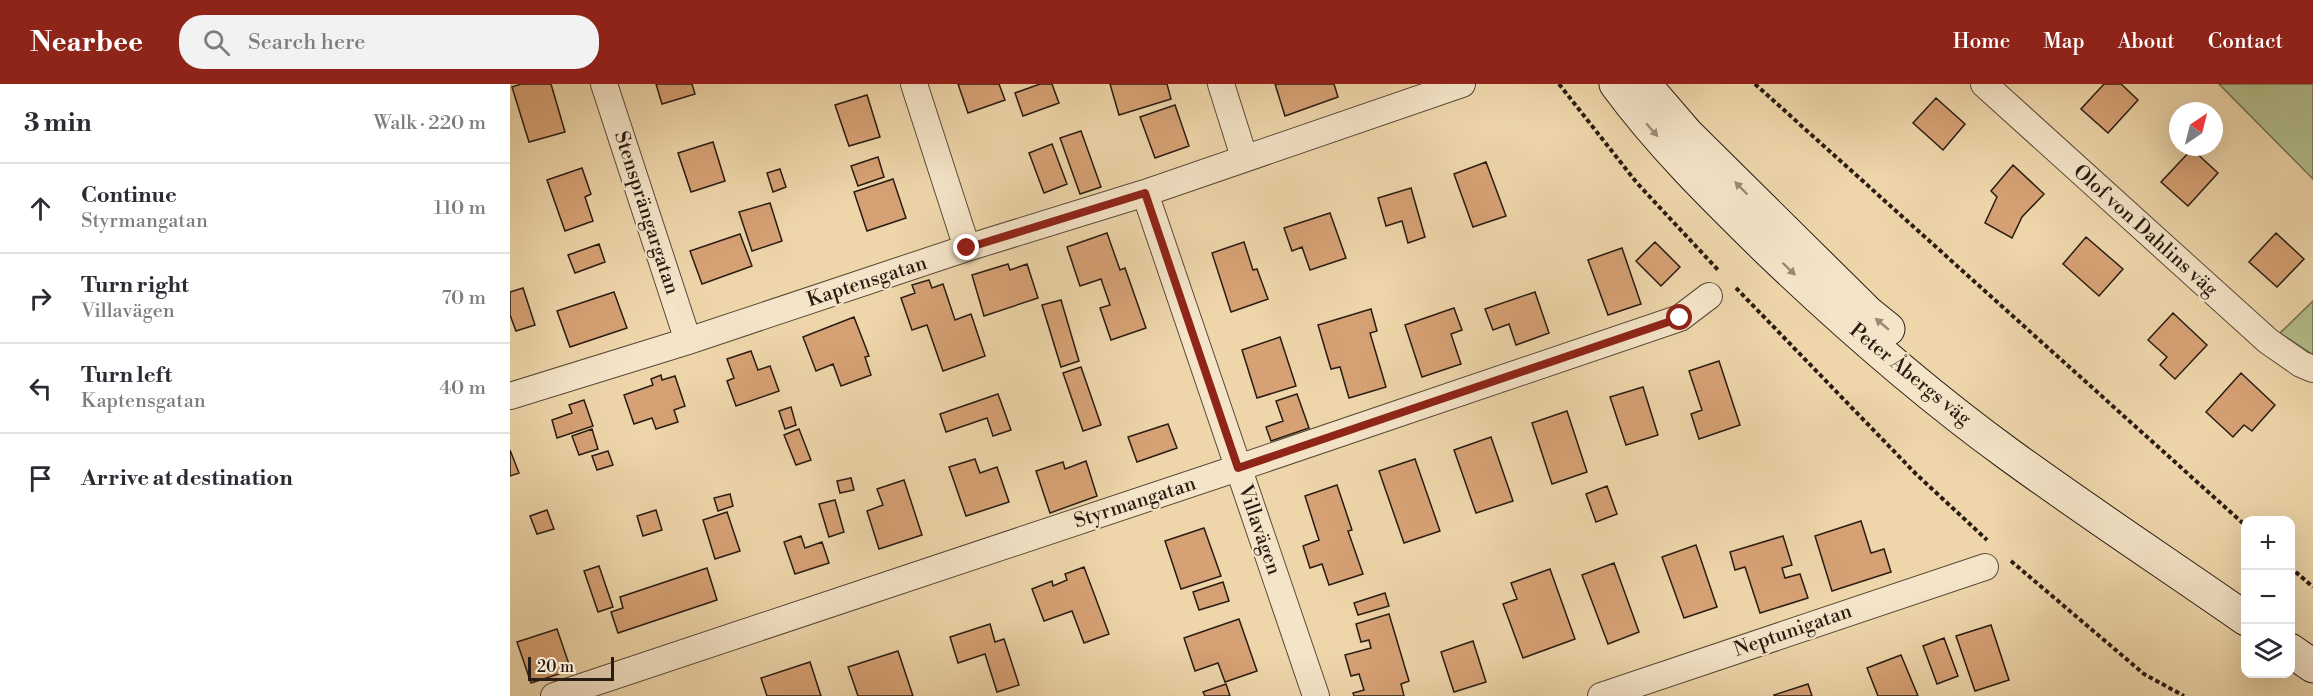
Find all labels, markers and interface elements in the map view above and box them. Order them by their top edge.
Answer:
search box [179,15,599,69]
text: Nearbee [30,25,143,60]
icon: search [200,26,233,59]
text: Search here [248,29,365,56]
text: Home [1953,29,2010,55]
text: Map [2043,29,2085,55]
text: About [2118,29,2175,55]
text: Contact [2208,29,2283,55]
north arrow [2169,102,2223,156]
text: 3 min [24,107,92,139]
text: Walk · 220 m [373,111,486,136]
one-way arrow [1646,122,1659,138]
street label: Stensprängargatan [608,128,684,298]
street label: Olof von Dahlins väg [2068,160,2223,303]
one-way arrow [1734,181,1749,195]
text: Continue [81,182,177,209]
icon: ahead [24,192,57,225]
text: 110 m [434,196,486,221]
text: Styrmangatan [81,209,208,234]
route end [953,234,979,260]
street label: Kaptensgatan [804,251,930,313]
one-way arrow [1781,262,1795,276]
text: Turn right [81,272,189,299]
icon: right [24,282,57,315]
text: 70 m [442,286,486,311]
text: Villavägen [81,299,175,324]
route start [1666,304,1692,330]
street label: Peter Åbergs väg [1844,318,1977,432]
one-way arrow [1874,318,1889,330]
text: Turn left [81,362,172,389]
icon: left [24,372,57,405]
text: 40 m [439,376,486,401]
text: Kaptensgatan [81,389,206,414]
icon: arrive [24,462,57,495]
text: Arrive at destination [81,465,293,492]
street label: Styrmangatan [1071,471,1199,534]
street label: Villavägen [1232,481,1286,578]
map controls [2241,516,2295,678]
button: + [2241,516,2295,570]
button: − [2241,570,2295,624]
street label: Neptunigatan [1731,599,1855,663]
button: layers [2241,624,2295,678]
scale bar [528,654,614,682]
text: 20 m [537,657,574,677]

